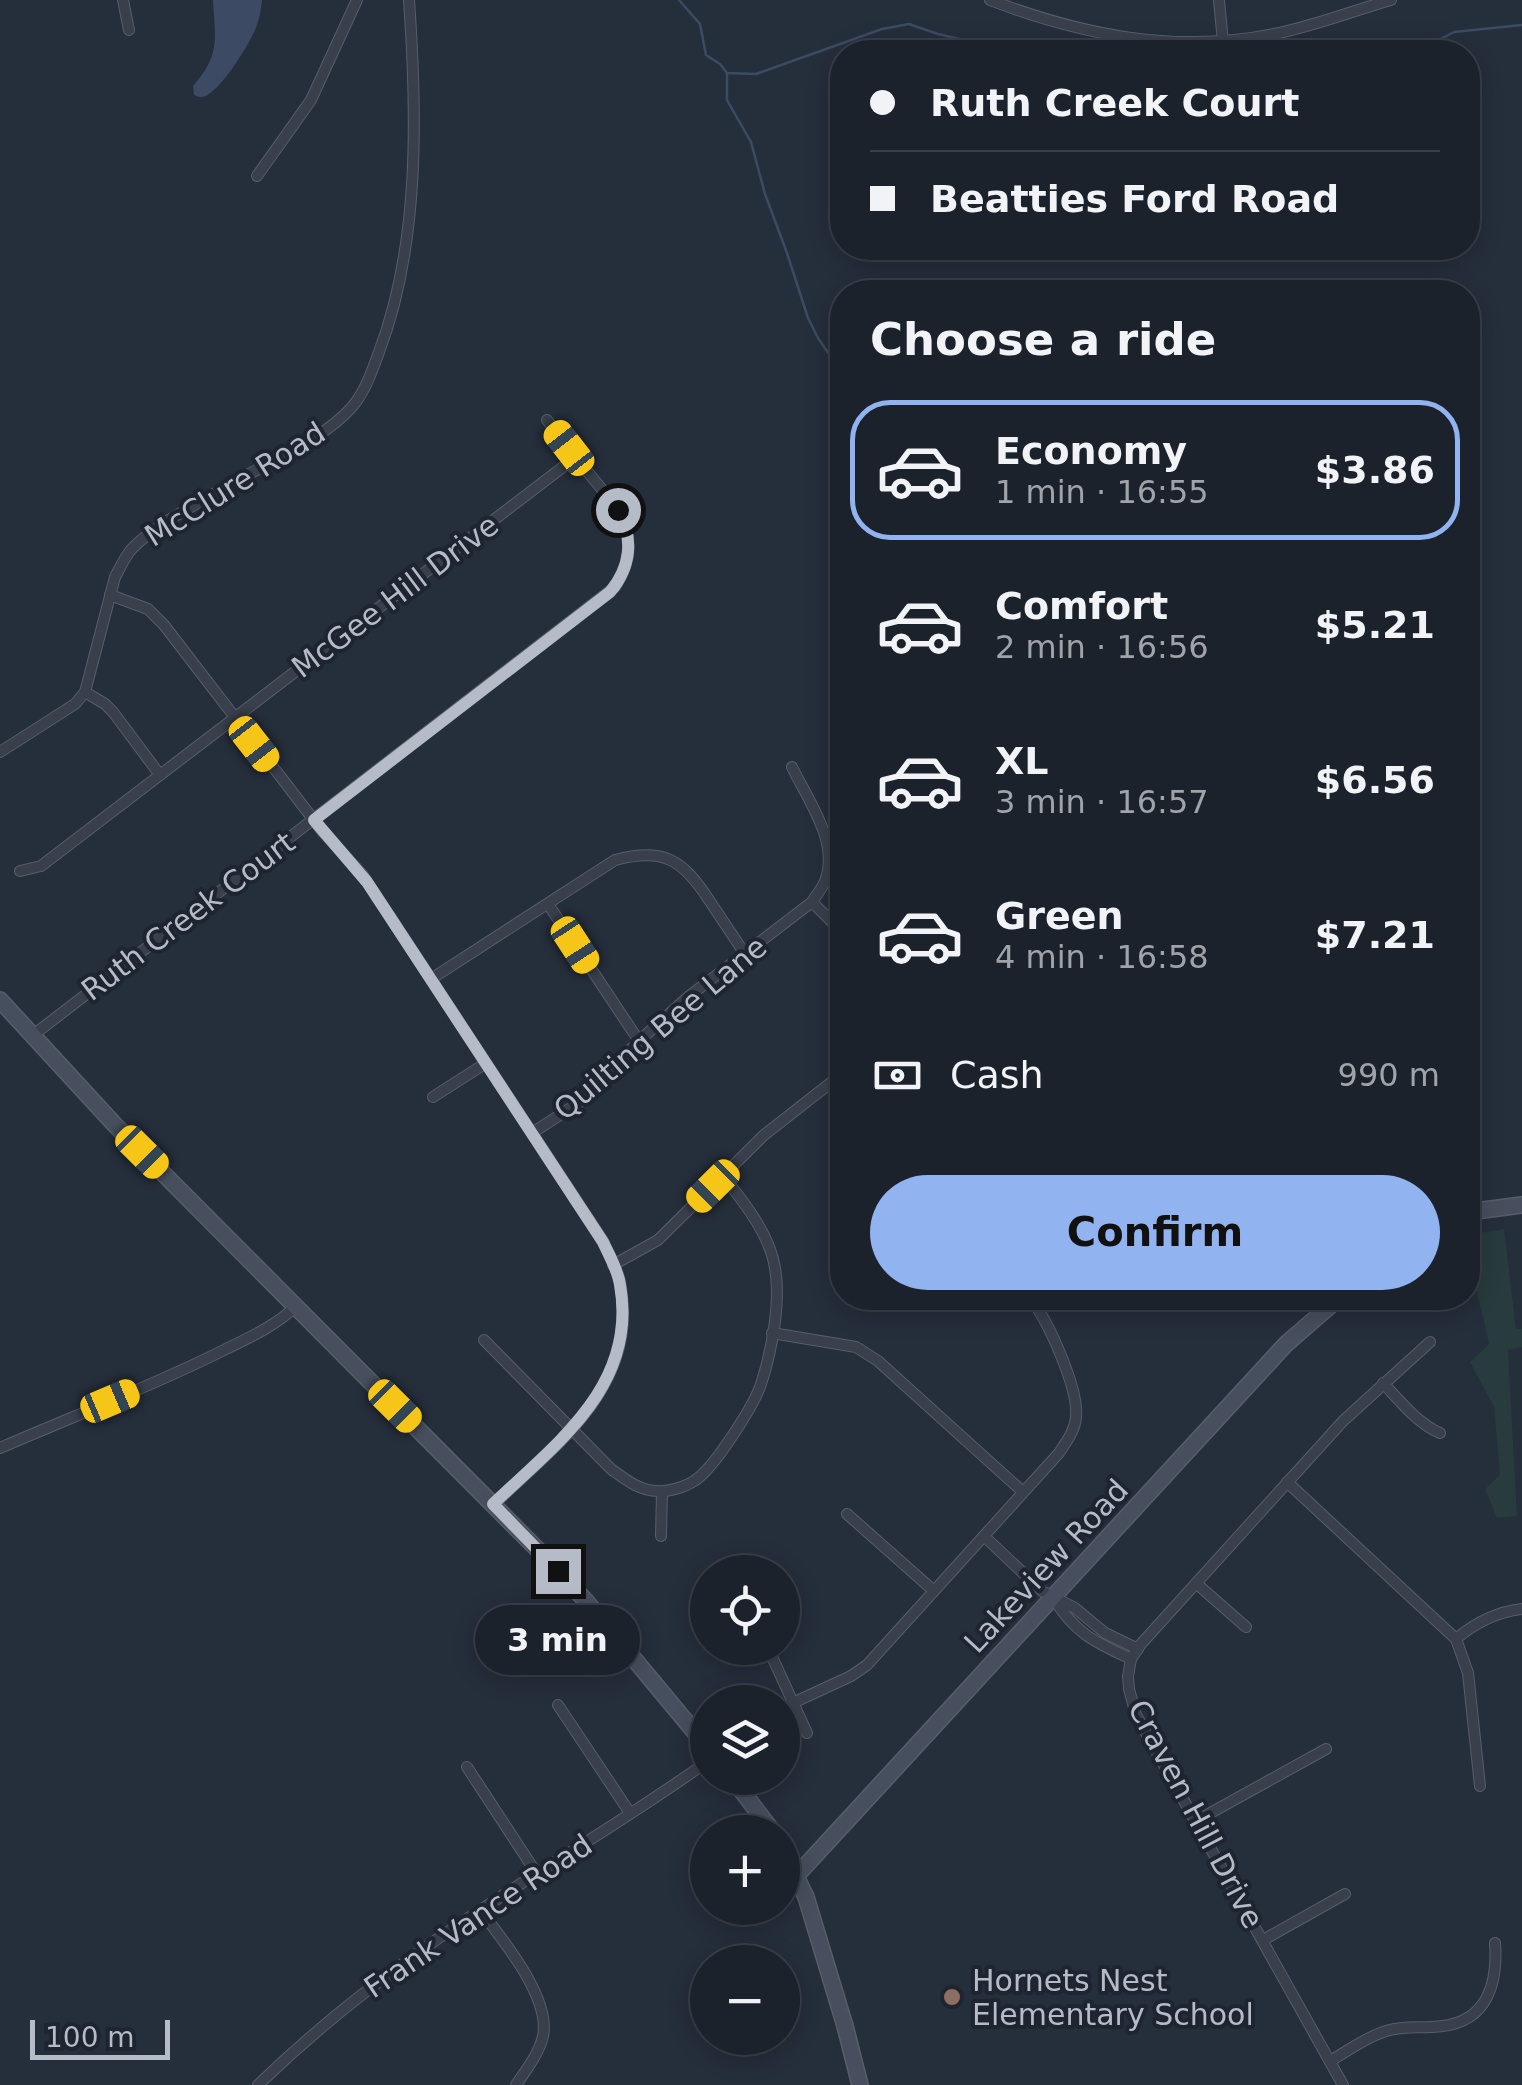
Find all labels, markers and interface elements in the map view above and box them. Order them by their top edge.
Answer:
text: Ruth Creek Court [930,81,1299,125]
text: Beatties Ford Road [930,177,1339,221]
text: Choose a ride [870,313,1216,366]
street label: McClure Road [139,415,331,553]
car [539,415,599,481]
icon: car [875,425,965,515]
text: Economy [995,429,1187,473]
text: $3.86 [1315,448,1435,492]
text: 1 min · 16:55 [995,473,1209,511]
route start [596,488,641,533]
street label: McGee Hill Drive [285,507,505,685]
icon: car [875,580,965,670]
text: Comfort [995,584,1168,628]
text: $5.21 [1315,603,1435,647]
text: 2 min · 16:56 [995,628,1209,666]
car [224,711,284,777]
icon: car [875,735,965,825]
text: XL [995,739,1049,783]
text: $6.56 [1315,758,1435,802]
text: 3 min · 16:57 [995,783,1209,821]
street label: Ruth Creek Court [75,824,302,1008]
icon: car [875,890,965,980]
text: Green [995,894,1124,938]
car [546,912,604,978]
text: $7.21 [1315,913,1435,957]
street label: Quilting Bee Lane [547,929,773,1127]
text: 4 min · 16:58 [995,938,1209,976]
icon: cash [870,1048,925,1103]
text: Cash [950,1053,1044,1097]
text: 990 m [1338,1056,1440,1094]
car [110,1120,174,1184]
car [681,1154,745,1218]
button: Confirm [870,1175,1440,1290]
car [363,1374,427,1438]
car [77,1375,143,1427]
street label: Lakeview Road [957,1472,1135,1660]
route end [536,1549,581,1594]
map controls [690,1555,800,2055]
button: locate [690,1555,800,1665]
callout: 3 min [476,1606,640,1676]
text: 3 min [507,1621,608,1659]
button: layers [690,1685,800,1795]
street label: Craven Hill Drive [1121,1694,1271,1934]
button: + [690,1815,800,1925]
street label: Frank Vance Road [358,1827,598,2005]
button: − [690,1945,800,2055]
place label: Hornets Nest Elementary School [972,1963,1254,2032]
marker: Hornets Nest Elementary School [941,1986,963,2008]
scale bar [30,2015,170,2060]
text: 100 m [45,2021,135,2054]

